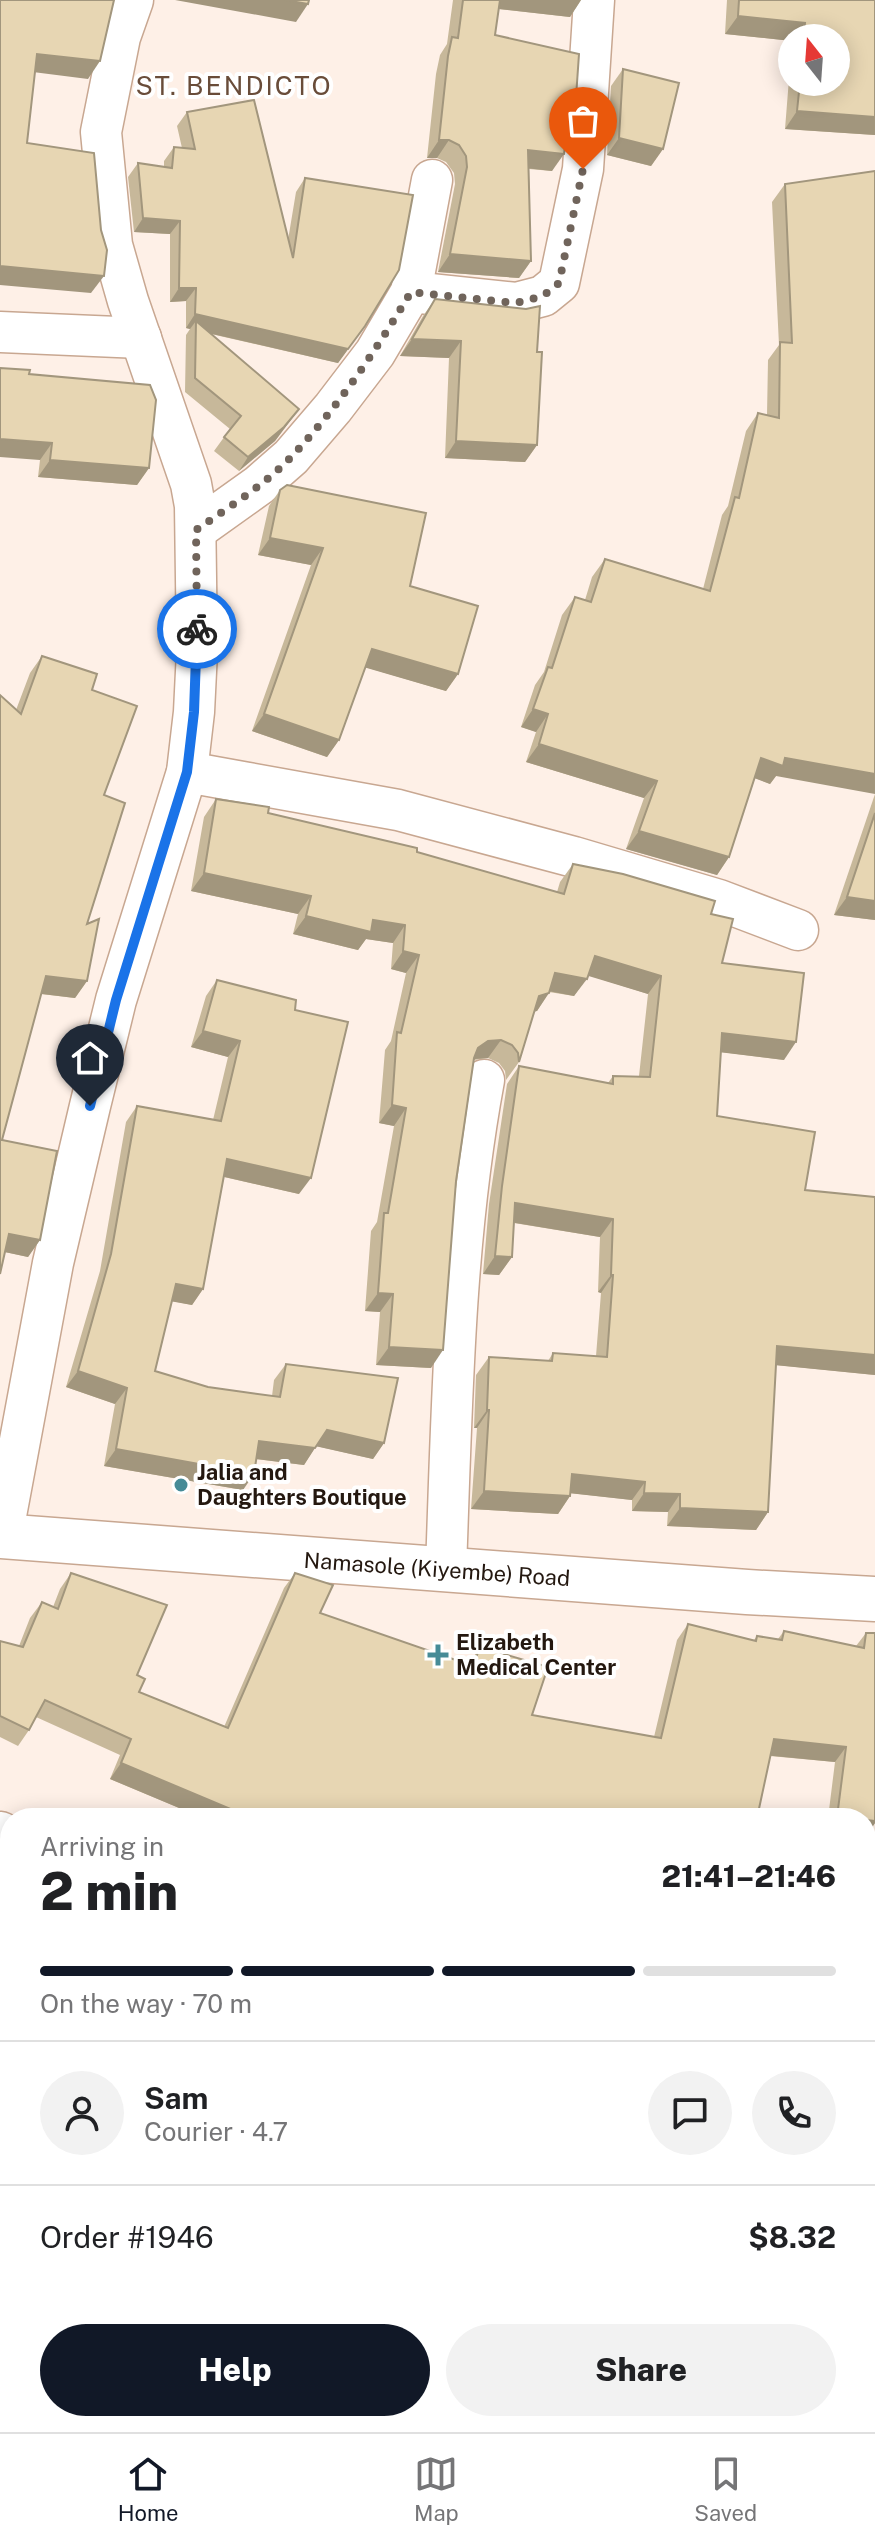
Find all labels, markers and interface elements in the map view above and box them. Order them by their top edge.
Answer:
north arrow [778,24,850,96]
map controls [778,24,850,96]
district label: ST. BENDICTO [135,70,333,101]
pin [549,87,617,169]
icon: bag [561,99,605,143]
courier [157,589,237,669]
icon: bike [175,607,219,651]
pin [56,1024,124,1106]
icon: home [68,1036,112,1080]
place label: Jalia and Daughters Boutique [197,1459,407,1510]
marker: Jalia and Daughters Boutique [172,1476,190,1494]
street label: Namasole (Kiyembe) Road [303,1547,571,1591]
place label: Elizabeth Medical Center [456,1629,616,1680]
marker: Elizabeth Medical Center [427,1644,449,1666]
text: Arriving in [40,1831,164,1862]
text: 21:41–21:46 [661,1858,836,1894]
text: 2 min [40,1861,178,1922]
text: On the way · 70 m [40,1988,252,2019]
button: person [40,2071,124,2155]
button: chat [648,2071,732,2155]
button: phone [752,2071,836,2155]
text: Sam [144,2080,208,2116]
text: Courier · 4.7 [144,2116,288,2147]
text: Order #1946 [40,2219,214,2255]
text: $8.32 [748,2219,836,2255]
button: Help [40,2324,430,2416]
button: Share [446,2324,836,2416]
tab: Home [118,2452,178,2526]
tab: Map [414,2452,459,2526]
tab: Saved [694,2452,757,2526]

